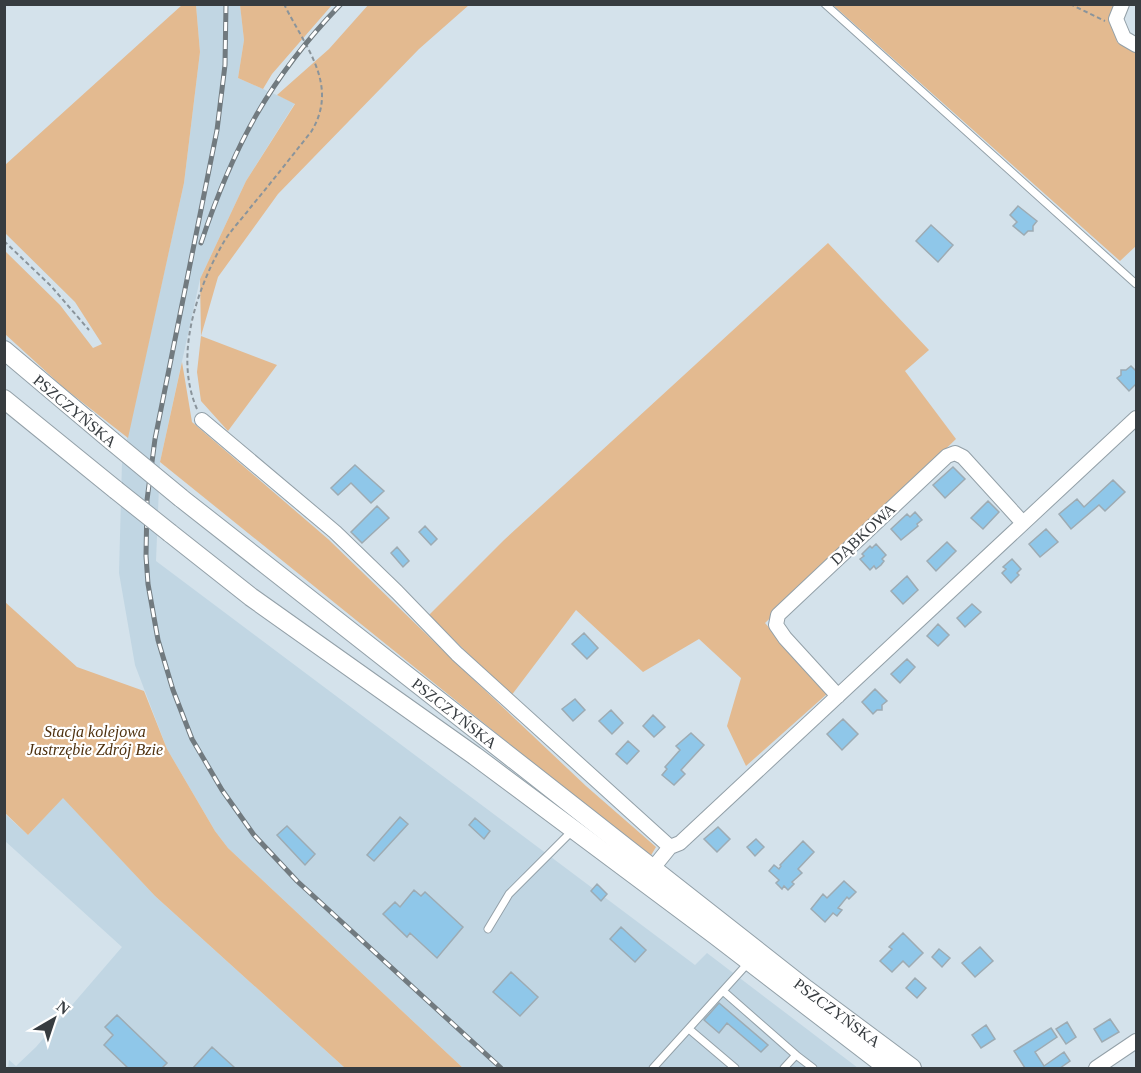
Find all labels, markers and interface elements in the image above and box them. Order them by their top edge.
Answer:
street label: PSZCZYŃSKA [30,371,121,451]
street label: DĄBKOWA [827,500,900,569]
street label: PSZCZYŃSKA [409,674,501,752]
park label: Stacja kolejowa Jastrzębie Zdrój Bzie [27,723,163,759]
street label: PSZCZYŃSKA [791,975,884,1050]
north arrow [24,989,84,1049]
text: N [53,997,73,1018]

